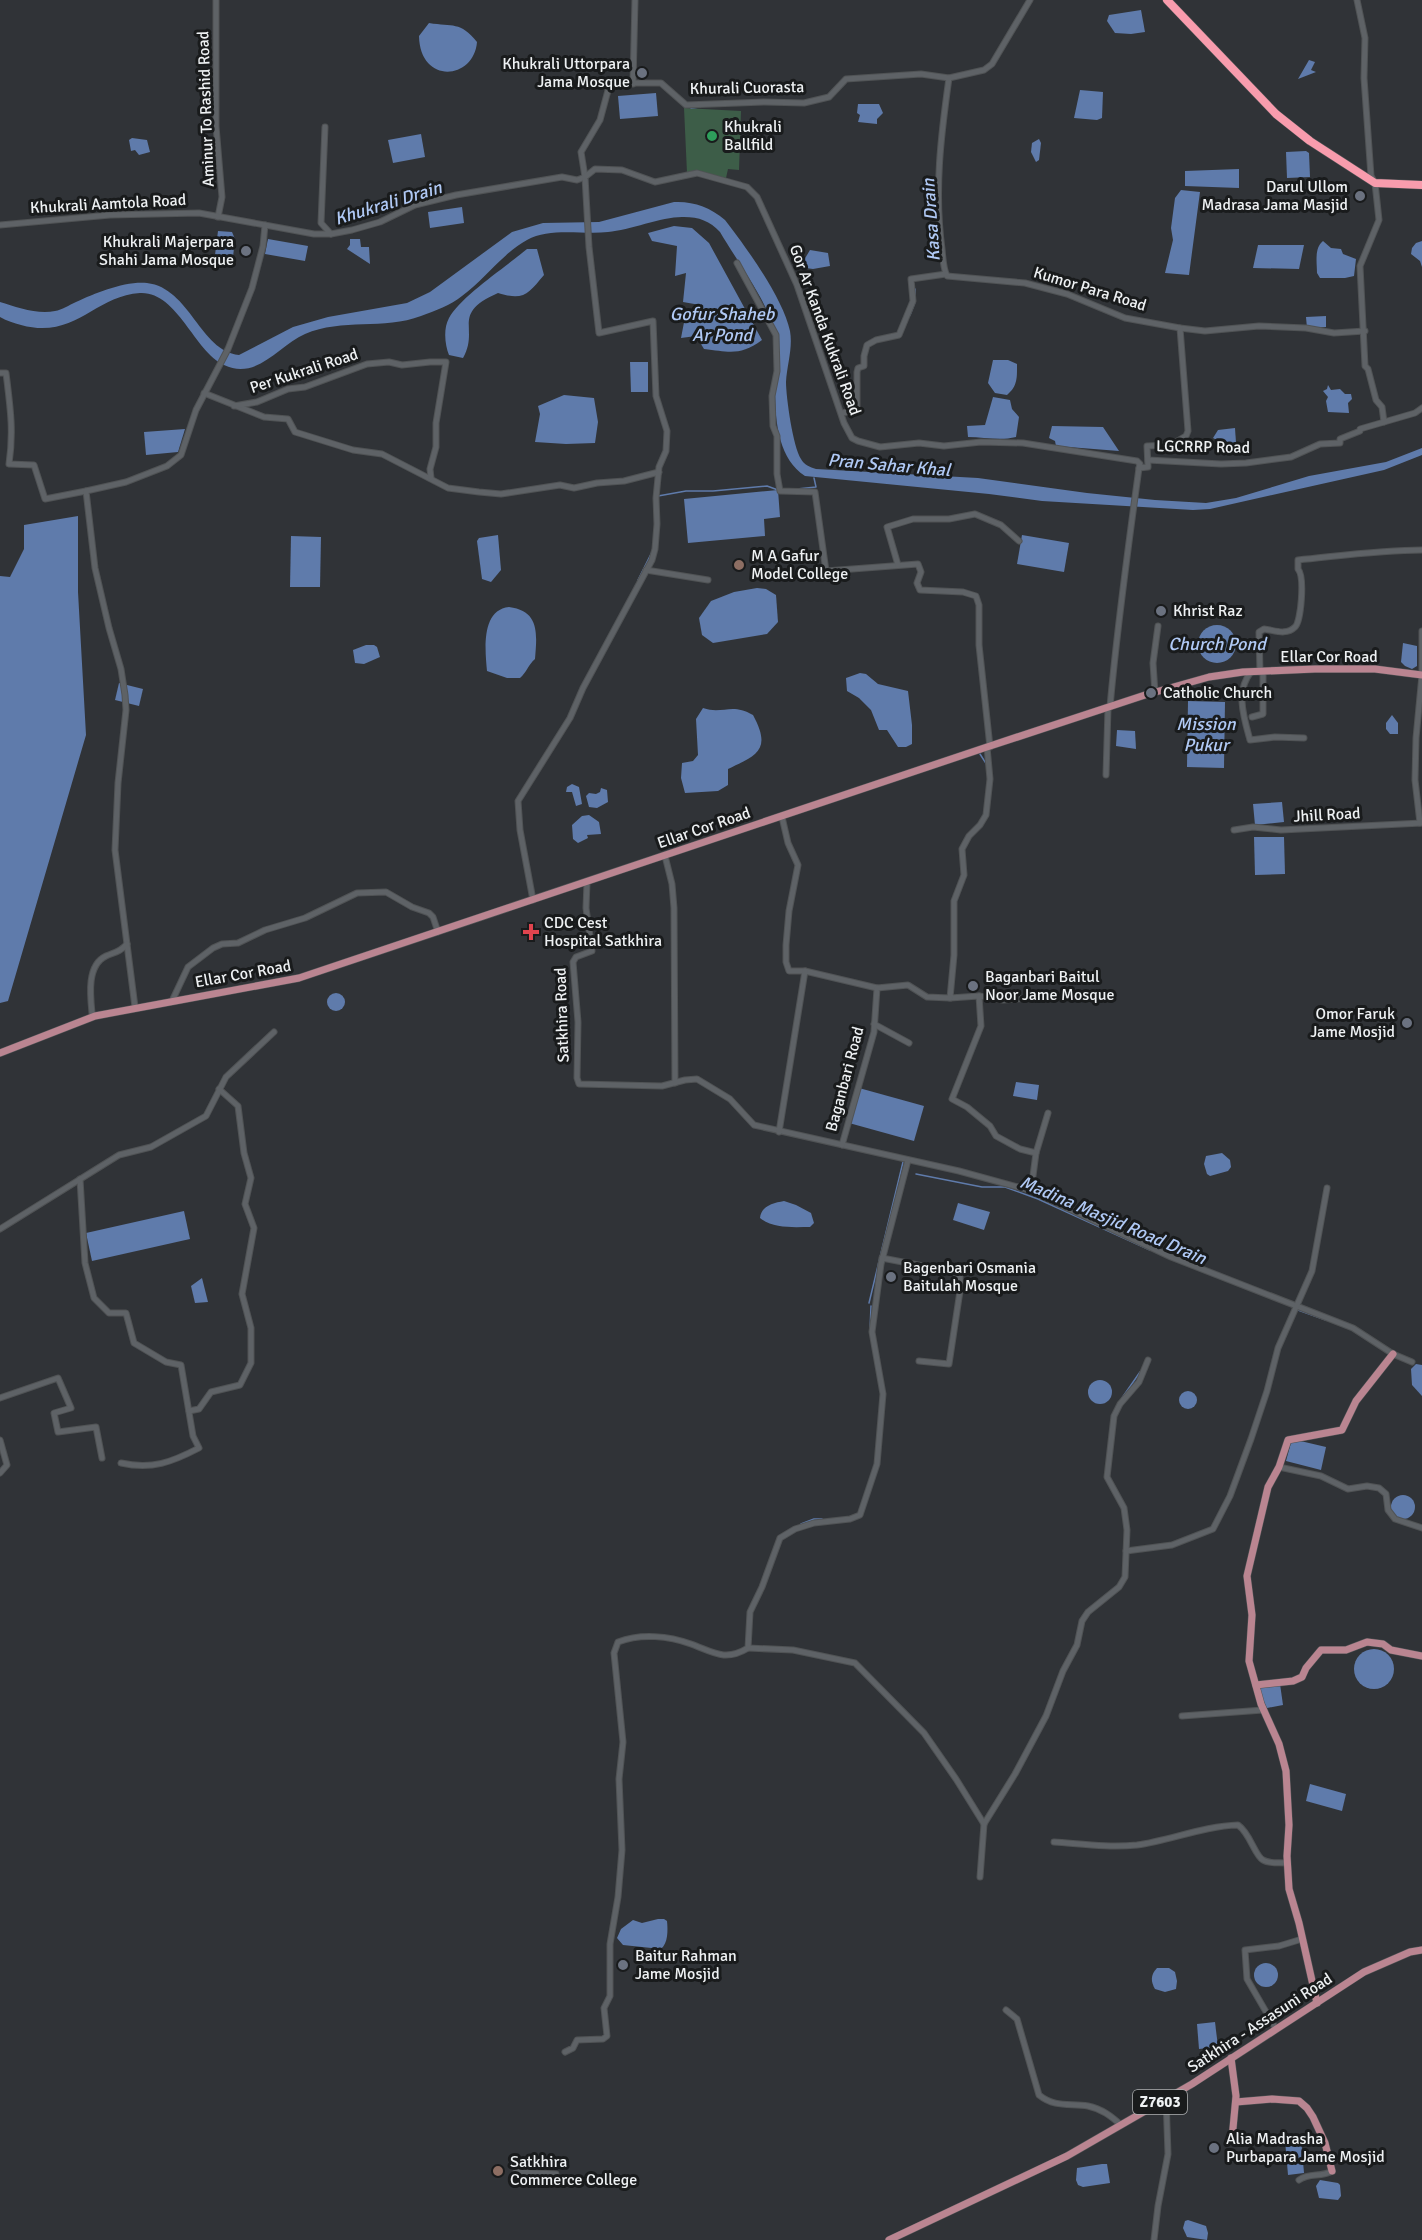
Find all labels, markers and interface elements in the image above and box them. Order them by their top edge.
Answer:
street label: Aminur To Rashid Road [193,31,219,187]
place label: Khukrali Uttorpara Jama Mosque [502,54,630,92]
marker: Khukrali Uttorpara Jama Mosque [635,66,649,80]
street label: Khurali Cuorasta [690,77,804,99]
place label: Khukrali Ballfild [724,117,782,155]
marker: Khukrali Ballfild [705,129,719,143]
water label: Khukrali Drain [332,176,445,230]
water label: Kasa Drain [917,177,945,262]
place label: Darul Ullom Madrasa Jama Masjid [1201,177,1348,215]
marker: Darul Ullom Madrasa Jama Masjid [1353,189,1367,203]
street label: Khukrali Aamtola Road [29,190,187,218]
place label: Khukrali Majerpara Shahi Jama Mosque [99,232,234,270]
street label: Gor Ar Kanda Kukrali Road [785,242,865,418]
marker: Khukrali Majerpara Shahi Jama Mosque [239,244,253,258]
street label: Kumor Para Road [1031,262,1149,316]
water label: Gofur Shaheb Ar Pond [670,303,776,346]
street label: Per Kukrali Road [247,344,361,398]
street label: LGCRRP Road [1156,436,1250,458]
water label: Pran Sahar Khal [827,449,953,481]
place label: M A Gafur Model College [751,546,848,584]
marker: M A Gafur Model College [732,558,746,572]
place label: Khrist Raz [1173,601,1243,621]
marker: Khrist Raz [1154,604,1168,618]
water label: Church Pond [1168,633,1268,655]
street label: Ellar Cor Road [1280,647,1378,667]
place label: Catholic Church [1163,683,1272,703]
marker: Catholic Church [1144,686,1158,700]
water label: Mission Pukur [1176,713,1237,756]
street label: Ellar Cor Road [655,803,753,853]
street label: Jhill Road [1293,803,1361,827]
place label: CDC Cest Hospital Satkhira [544,913,662,951]
marker: CDC Cest Hospital Satkhira [522,923,540,941]
street label: Ellar Cor Road [193,956,293,992]
street label: Satkhira Road [550,967,574,1063]
place label: Baganbari Baitul Noor Jame Mosque [985,967,1115,1005]
marker: Baganbari Baitul Noor Jame Mosque [966,979,980,993]
place label: Omor Faruk Jame Mosjid [1310,1004,1395,1042]
marker: Omor Faruk Jame Mosjid [1400,1016,1414,1030]
street label: Baganbari Road [821,1024,869,1134]
water label: Madina Masjid Road Drain [1017,1171,1211,1270]
place label: Bagenbari Osmania Baitulah Mosque [903,1258,1036,1296]
marker: Bagenbari Osmania Baitulah Mosque [884,1270,898,1284]
place label: Baitur Rahman Jame Mosjid [635,1946,737,1984]
marker: Baitur Rahman Jame Mosjid [616,1958,630,1972]
street label: Satkhira - Assasuni Road [1184,1969,1336,2077]
road number: Z7603 [1133,2090,1187,2114]
place label: Alia Madrasha Purbapara Jame Mosjid [1226,2129,1385,2167]
marker: Alia Madrasha Purbapara Jame Mosjid [1207,2141,1221,2155]
place label: Satkhira Commerce College [510,2152,637,2190]
marker: Satkhira Commerce College [491,2164,505,2178]

